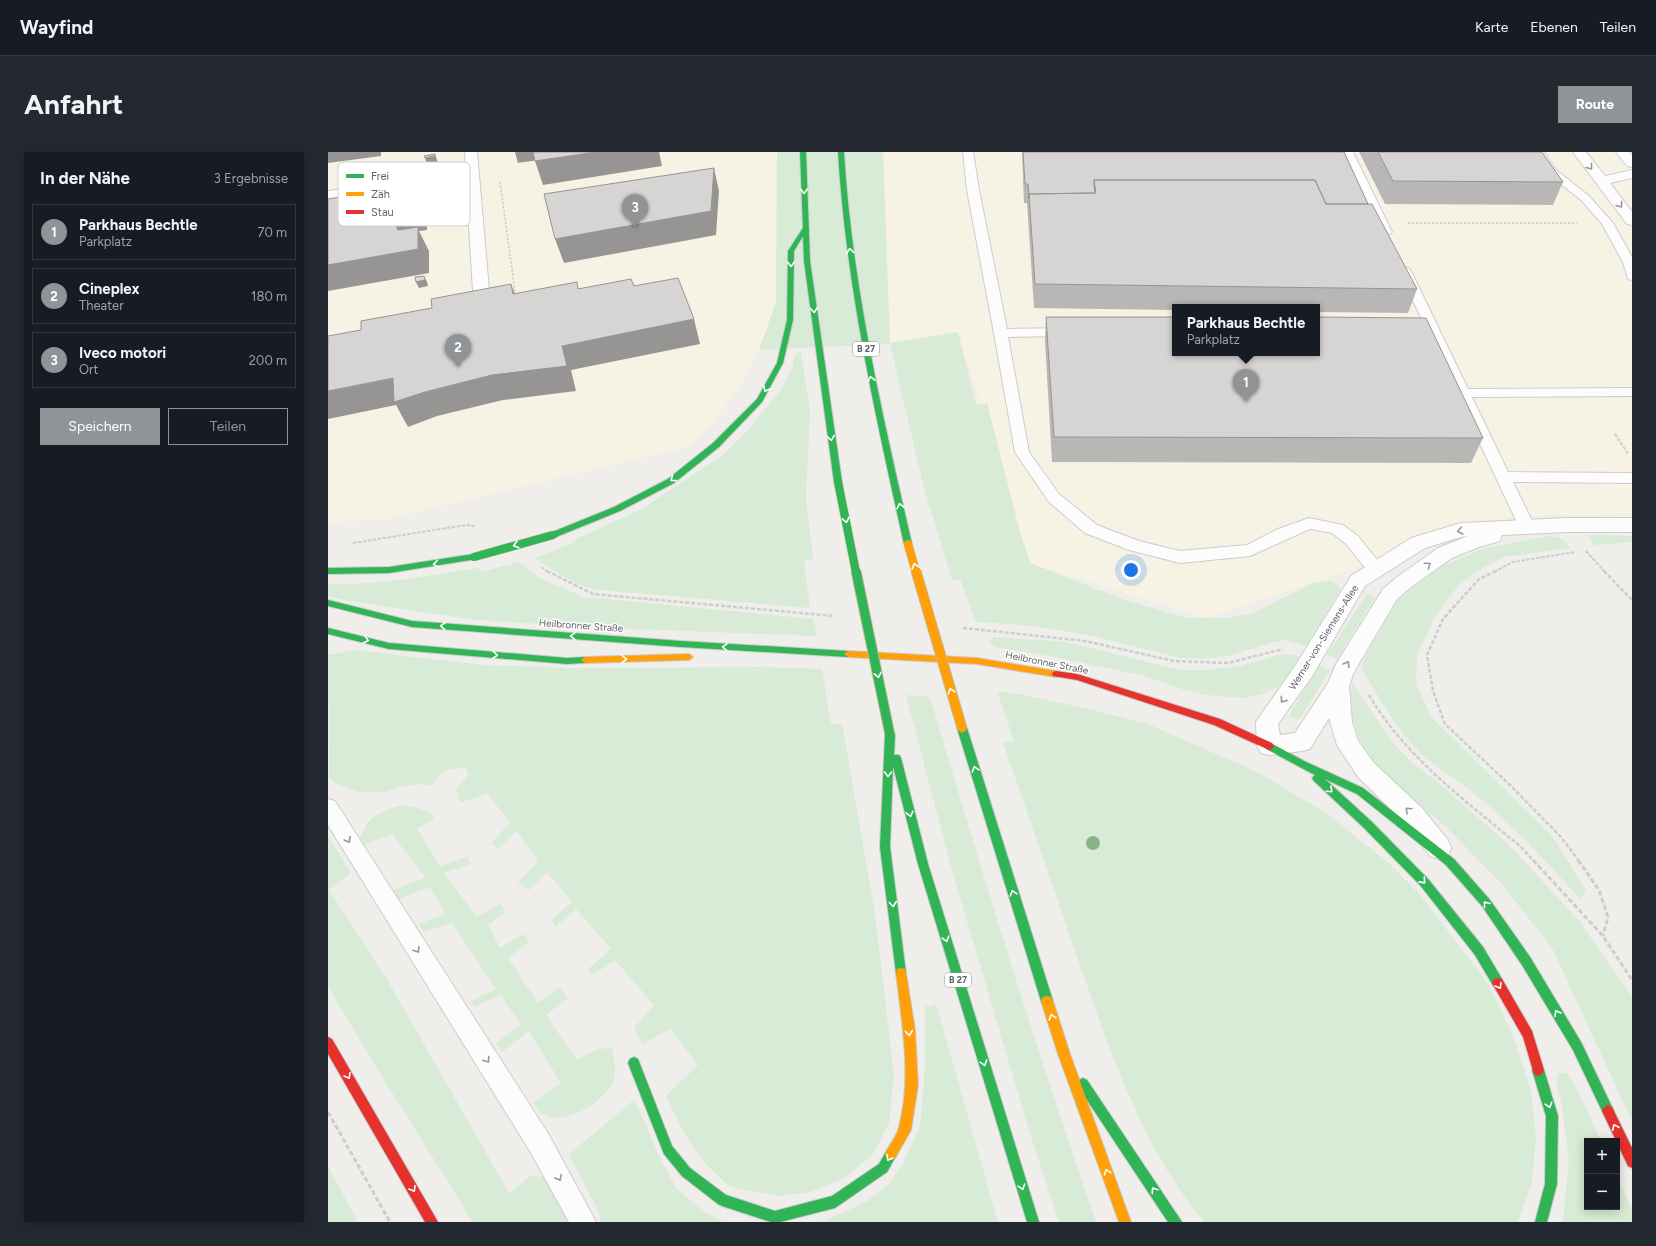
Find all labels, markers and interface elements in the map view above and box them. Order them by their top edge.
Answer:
text: Wayfind [20,16,93,39]
text: Karte [1475,19,1508,36]
text: Ebenen [1530,19,1578,36]
text: Teilen [1600,19,1636,36]
button: Route [1558,86,1632,123]
text: Anfahrt [24,87,123,121]
legend [338,162,470,226]
one-way arrow [1586,162,1593,169]
text: In der Nähe [40,168,130,188]
text: Frei [371,170,389,183]
text: 3 Ergebnisse [214,171,288,186]
text: Zäh [371,188,390,201]
one-way arrow [800,188,808,194]
pin: 3 [622,194,648,227]
one-way arrow [1615,200,1622,207]
text: Stau [371,206,394,219]
text: Parkhaus Bechtle [79,216,198,234]
text: 1 [51,225,57,240]
text: 70 m [257,225,287,240]
text: Parkplatz [79,234,132,249]
one-way arrow [846,247,855,254]
one-way arrow [787,261,795,267]
text: Cineplex [79,280,139,298]
text: 2 [50,289,58,304]
text: 180 m [251,289,287,304]
text: Theater [79,298,124,313]
popup [1172,304,1320,356]
one-way arrow [809,307,818,313]
text: Parkhaus Bechtle [1187,314,1305,332]
text: Parkplatz [1187,332,1240,347]
pin: 2 [445,334,471,367]
road number: B 27 [853,342,879,356]
text: Iveco motori [79,344,166,362]
text: 3 [50,353,58,368]
text: 200 m [249,353,287,368]
text: Ort [79,362,98,377]
pin: 1 [1233,369,1259,402]
one-way arrow [868,376,876,382]
one-way arrow [763,385,770,392]
button: Speichern [40,408,160,445]
button: Teilen [168,408,288,445]
one-way arrow [827,435,835,441]
one-way arrow [670,474,677,482]
one-way arrow [896,503,904,509]
one-way arrow [841,517,850,524]
one-way arrow [1457,526,1464,534]
one-way arrow [512,540,519,549]
one-way arrow [433,559,439,568]
your location [1121,560,1141,580]
one-way arrow [1424,562,1431,570]
one-way arrow [911,563,920,570]
street label: Werner-von-Siemens-Allee [1286,582,1361,692]
street label: Heilbronner Straße [538,616,624,635]
one-way arrow [440,622,446,631]
one-way arrow [570,631,576,640]
one-way arrow [363,636,369,644]
one-way arrow [722,642,728,651]
street label: Heilbronner Straße [1004,648,1090,677]
one-way arrow [492,650,498,659]
one-way arrow [621,655,627,663]
one-way arrow [1343,661,1350,668]
one-way arrow [873,672,881,678]
one-way arrow [947,688,956,695]
one-way arrow [1280,696,1288,703]
one-way arrow [971,765,980,772]
one-way arrow [884,771,893,777]
one-way arrow [1325,785,1333,793]
one-way arrow [1405,807,1413,815]
one-way arrow [905,810,914,817]
one-way arrow [343,836,350,843]
one-way arrow [1418,876,1425,884]
one-way arrow [1009,890,1018,897]
one-way arrow [888,901,897,907]
one-way arrow [1484,901,1491,908]
one-way arrow [941,935,950,942]
one-way arrow [412,946,420,953]
road number: B 27 [945,973,971,987]
one-way arrow [1495,982,1502,989]
one-way arrow [1555,1010,1562,1017]
one-way arrow [1048,1014,1057,1021]
one-way arrow [904,1030,913,1036]
one-way arrow [482,1056,489,1063]
one-way arrow [979,1059,988,1066]
one-way arrow [343,1072,350,1079]
one-way arrow [1544,1101,1553,1108]
one-way arrow [1612,1124,1620,1131]
map controls [1584,1138,1620,1210]
button: + [1584,1138,1620,1174]
one-way arrow [886,1154,893,1161]
one-way arrow [1103,1169,1111,1176]
one-way arrow [554,1174,561,1181]
button: − [1584,1174,1620,1210]
one-way arrow [1017,1184,1026,1191]
one-way arrow [408,1185,415,1192]
one-way arrow [1152,1187,1159,1194]

